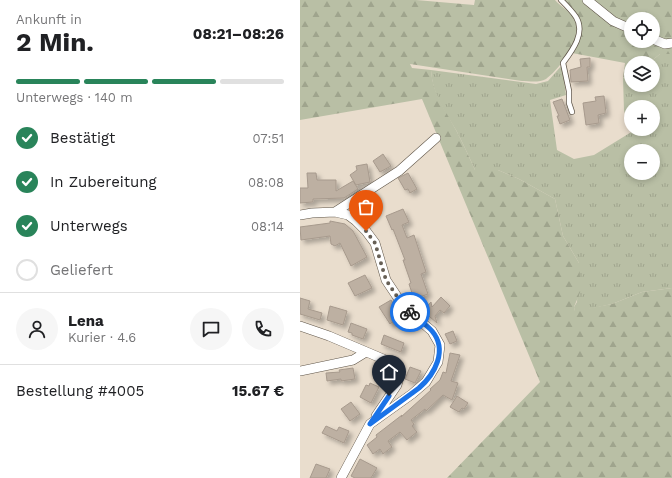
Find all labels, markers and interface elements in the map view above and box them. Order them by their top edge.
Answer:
text: Ankunft in [16,12,82,27]
map controls [624,12,660,180]
button: locate [624,12,660,48]
text: 08:21–08:26 [193,25,284,43]
text: 2 Min. [16,27,94,57]
button: layers [624,56,660,92]
text: Unterwegs · 140 m [16,90,133,105]
button: + [624,100,660,136]
icon: check [16,127,38,149]
text: Bestätigt [50,129,115,147]
text: 07:51 [252,131,284,146]
button: − [624,144,660,180]
icon: check [16,171,38,193]
text: In Zubereitung [50,173,157,191]
text: 08:08 [248,175,284,190]
pin [349,190,383,231]
icon: bag [355,196,377,218]
icon: check [16,215,38,237]
text: Unterwegs [50,217,128,235]
text: 08:14 [251,219,284,234]
text: Geliefert [50,261,113,279]
courier [390,292,430,332]
icon: bike [399,301,421,323]
button: person [16,308,58,350]
button: chat [190,308,232,350]
button: phone [242,308,284,350]
text: Lena [68,312,104,330]
text: Kurier · 4.6 [68,330,136,345]
pin [372,355,406,396]
icon: home [378,361,400,383]
text: Bestellung #4005 [16,382,144,400]
text: 15.67 € [232,382,284,400]

